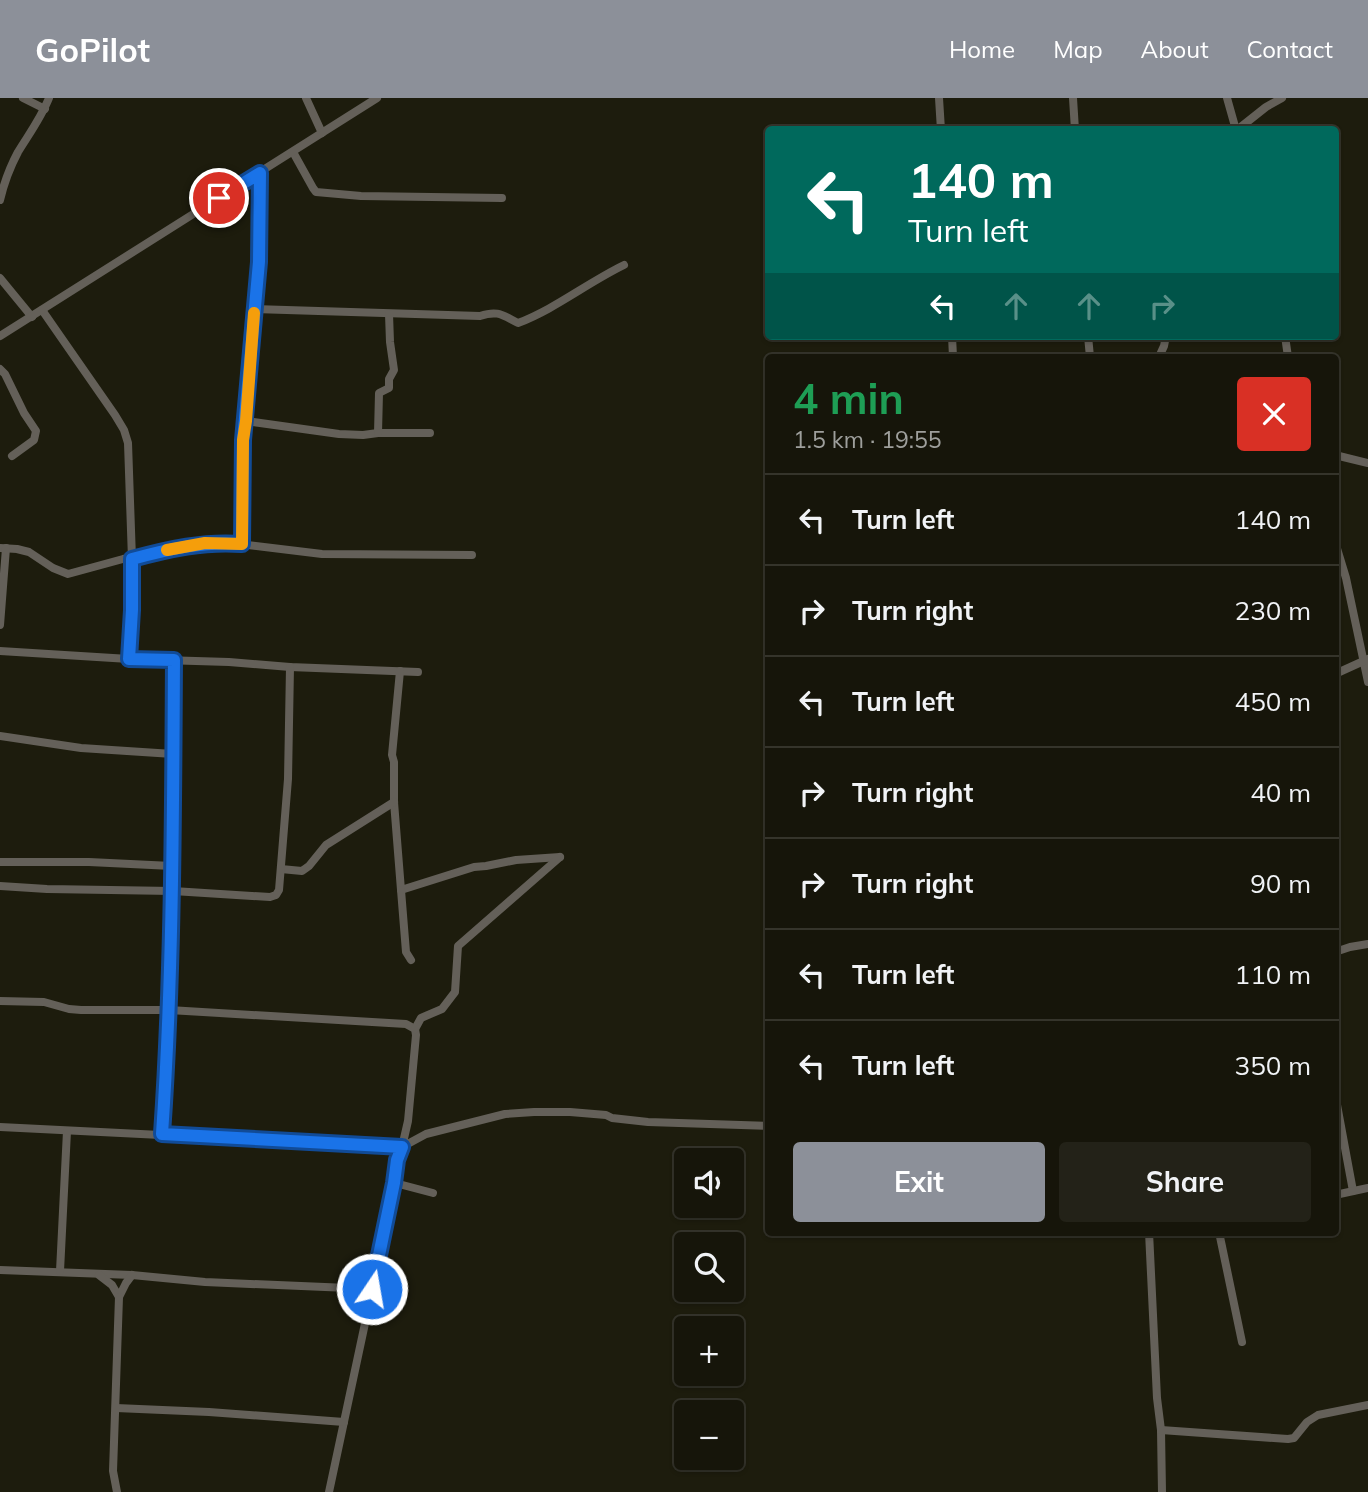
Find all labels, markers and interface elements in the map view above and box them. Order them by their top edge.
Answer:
text: GoPilot [35,29,150,70]
text: Home [949,34,1015,64]
text: Map [1053,34,1103,64]
text: About [1141,34,1209,64]
text: Contact [1247,34,1333,64]
text: 140 m [908,149,1054,210]
icon: left [793,154,884,245]
pin [189,168,249,228]
icon: arrive [200,179,238,217]
text: Turn left [908,210,1028,250]
icon: left [924,287,962,325]
icon: ahead [997,287,1035,325]
icon: ahead [1070,287,1108,325]
icon: right [1143,287,1181,325]
text: 4 min [793,372,904,425]
button: close [1237,377,1311,451]
text: 1.5 km · 19:55 [793,425,942,454]
icon: left [793,501,831,539]
text: Turn left [852,503,954,536]
text: 140 m [1235,503,1311,536]
icon: right [793,592,831,630]
text: Turn right [852,594,973,627]
text: 230 m [1235,594,1311,627]
icon: left [793,683,831,721]
text: Turn left [852,685,954,718]
text: 450 m [1235,685,1311,718]
icon: right [793,774,831,812]
text: Turn right [852,776,973,809]
text: 40 m [1250,776,1311,809]
icon: right [793,865,831,903]
text: Turn right [852,867,973,900]
text: 90 m [1250,867,1311,900]
icon: left [793,956,831,994]
text: Turn left [852,958,954,991]
text: 110 m [1235,958,1311,991]
icon: left [793,1047,831,1085]
text: Turn left [852,1049,954,1082]
text: 350 m [1235,1049,1311,1082]
button: Exit [793,1142,1045,1222]
button: Share [1059,1142,1311,1222]
map controls [674,1148,744,1470]
button: sound [674,1148,744,1218]
button: search [674,1232,744,1302]
position arrow [335,1252,409,1326]
button: + [674,1316,744,1386]
button: − [674,1400,744,1470]

